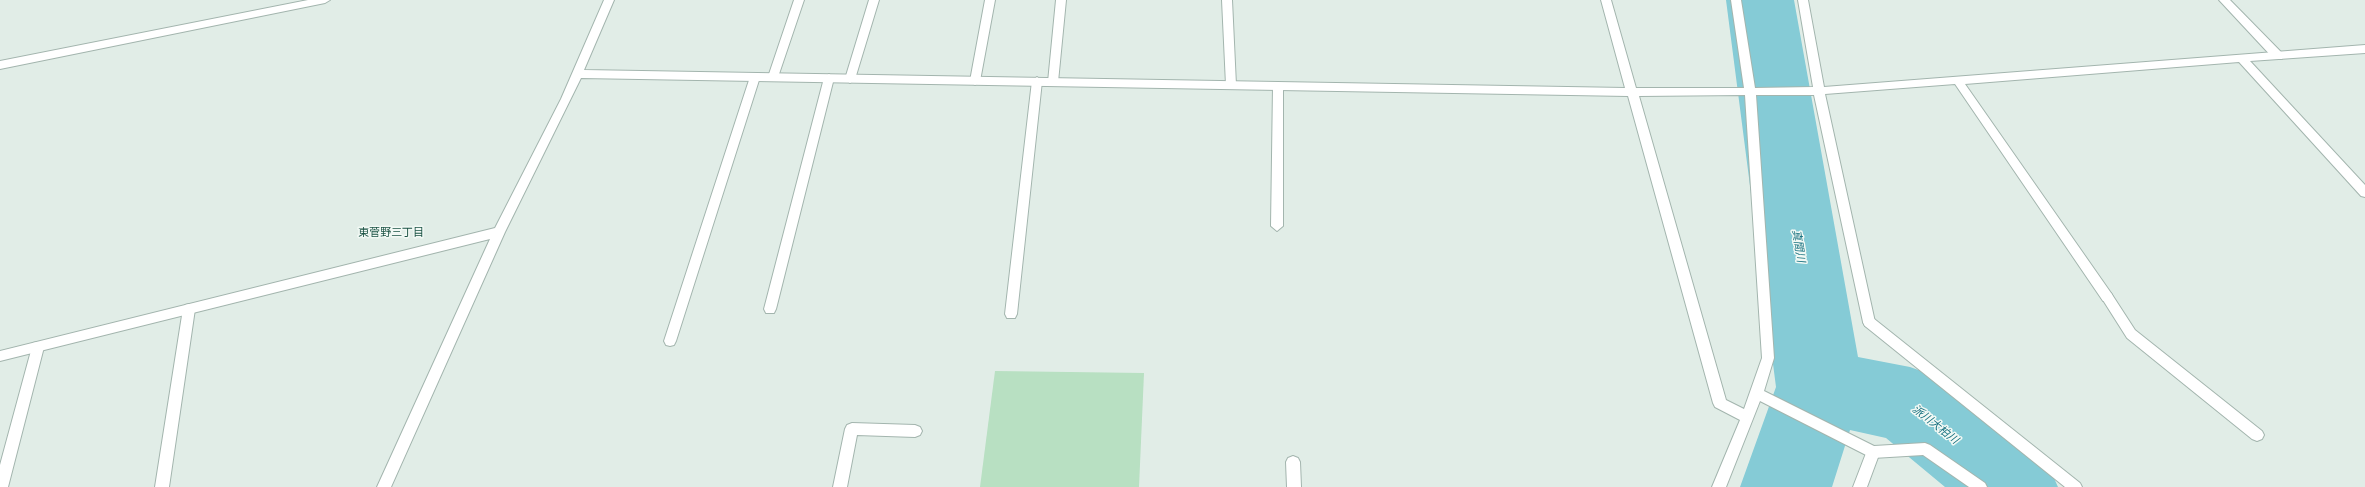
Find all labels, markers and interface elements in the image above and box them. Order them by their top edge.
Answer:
district label: 東菅野三丁目 [358,226,424,240]
water label: 真間川 [1789,229,1807,263]
water label: 派川大柏川 [1909,403,1961,447]

